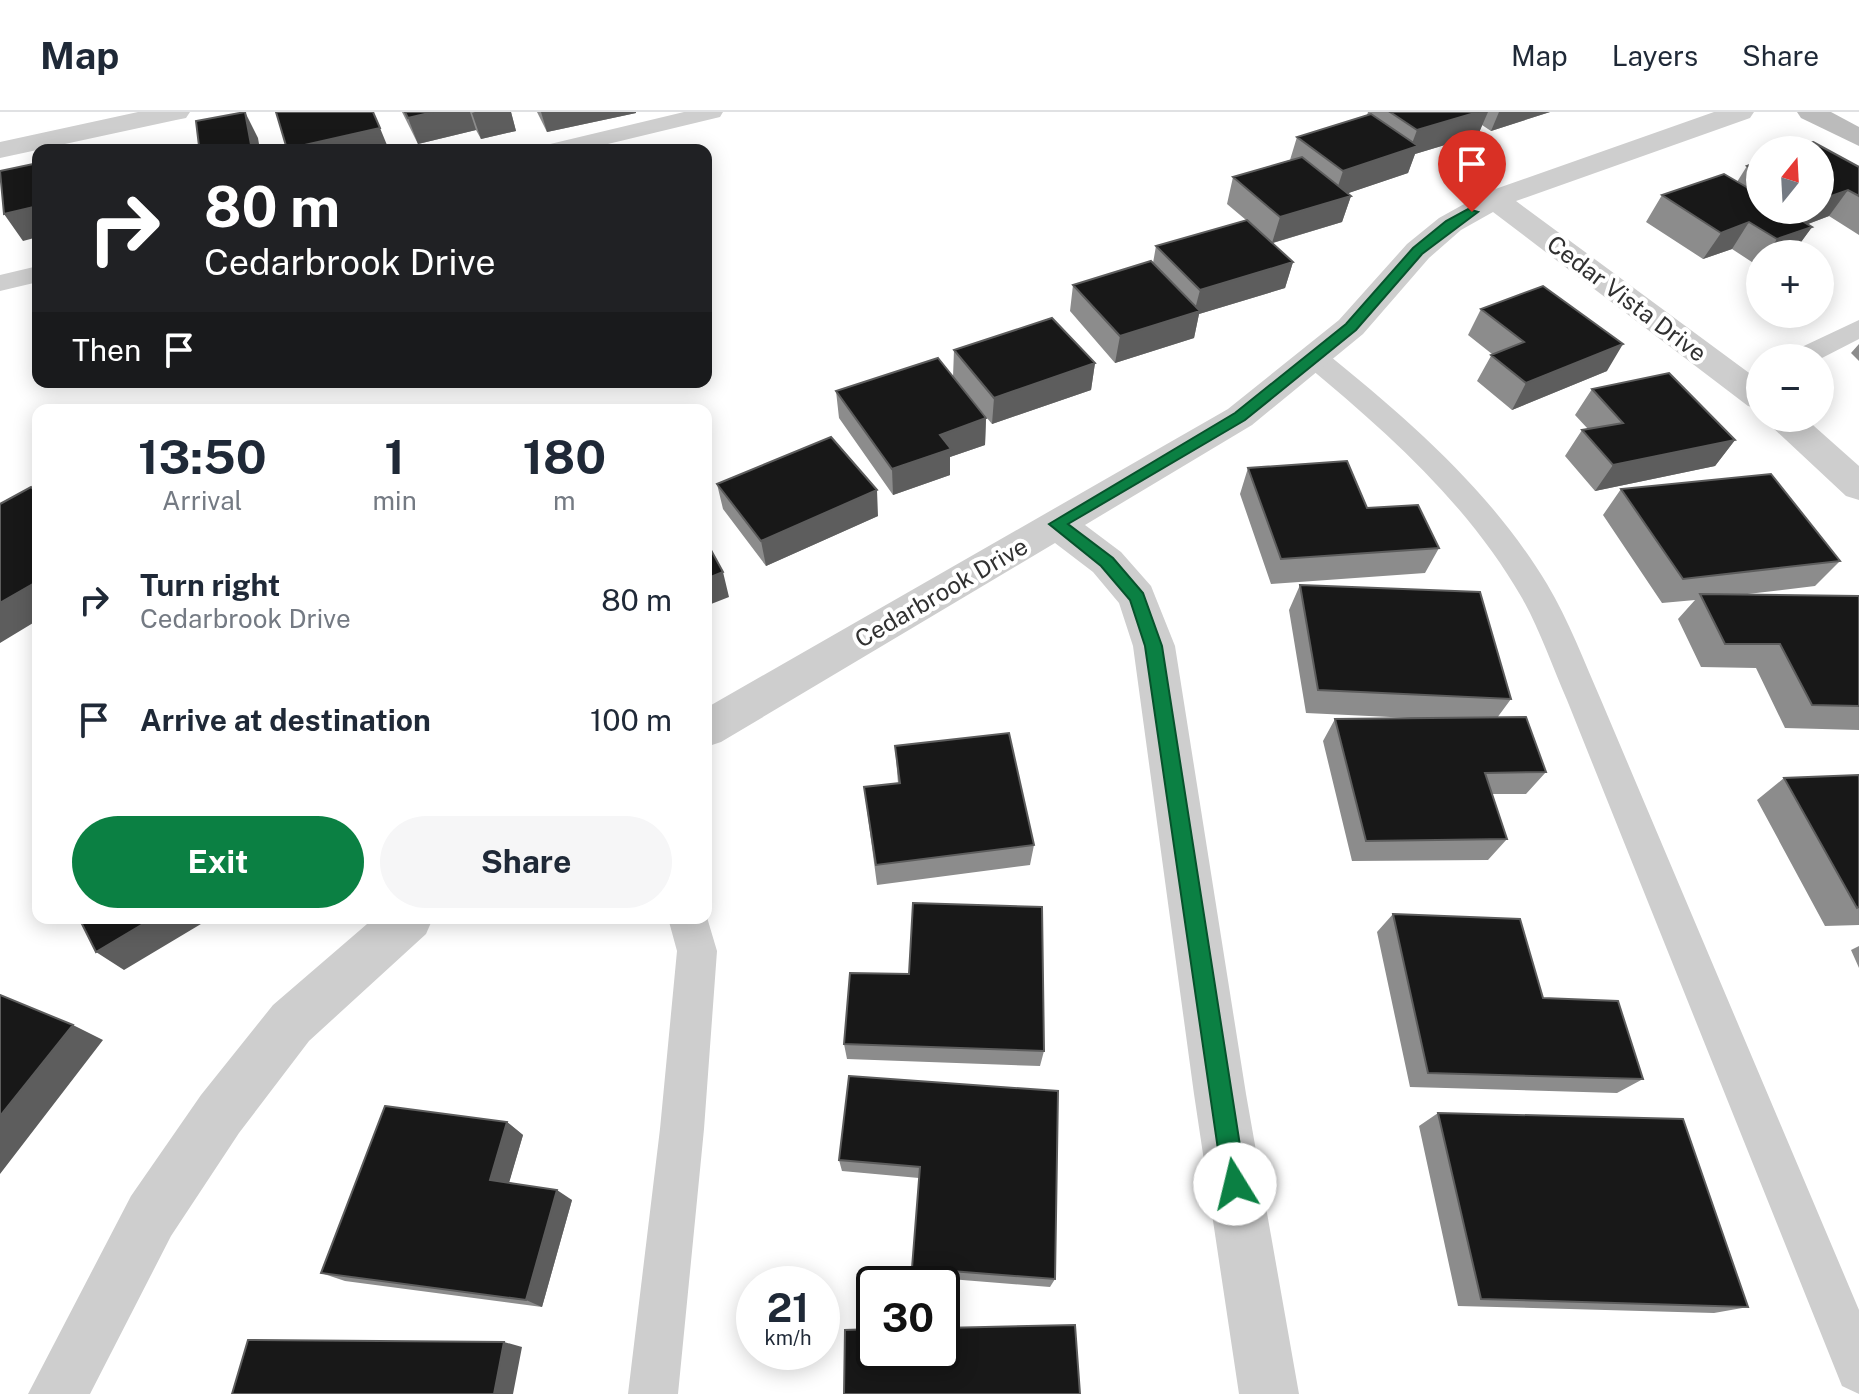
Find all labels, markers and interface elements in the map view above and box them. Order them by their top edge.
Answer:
text: Map [40,33,119,78]
text: Map [1511,39,1568,72]
text: Layers [1612,39,1698,72]
text: Share [1742,39,1819,72]
pin [1438,130,1506,212]
north arrow [1746,136,1834,224]
map controls [1746,136,1834,432]
icon: arrive [1450,142,1494,186]
text: 80 m [204,174,340,240]
icon: right [72,176,176,280]
street label: Cedar Vista Drive [1542,229,1712,367]
button: + [1746,240,1834,328]
text: Cedarbrook Drive [204,241,496,283]
icon: arrive [157,328,201,372]
text: Then [72,332,141,368]
button: − [1746,344,1834,432]
text: 13:50 [138,428,267,485]
text: 1 [384,428,405,485]
text: 180 [523,428,606,485]
text: Arrival [162,485,242,516]
text: min [373,485,417,516]
text: m [553,485,576,516]
street label: Cedarbrook Drive [850,531,1032,653]
text: Turn right [140,567,280,603]
icon: right [72,578,116,622]
text: 80 m [601,582,672,618]
text: Cedarbrook Drive [140,603,351,634]
icon: arrive [72,698,116,742]
text: Arrive at destination [140,702,431,738]
text: 100 m [590,702,672,738]
button: Exit [72,816,364,908]
button: Share [380,816,672,908]
position arrow [1193,1142,1277,1226]
speed limit sign: 30 [856,1266,960,1370]
text: 21 [767,1284,809,1331]
text: km/h [764,1326,812,1350]

